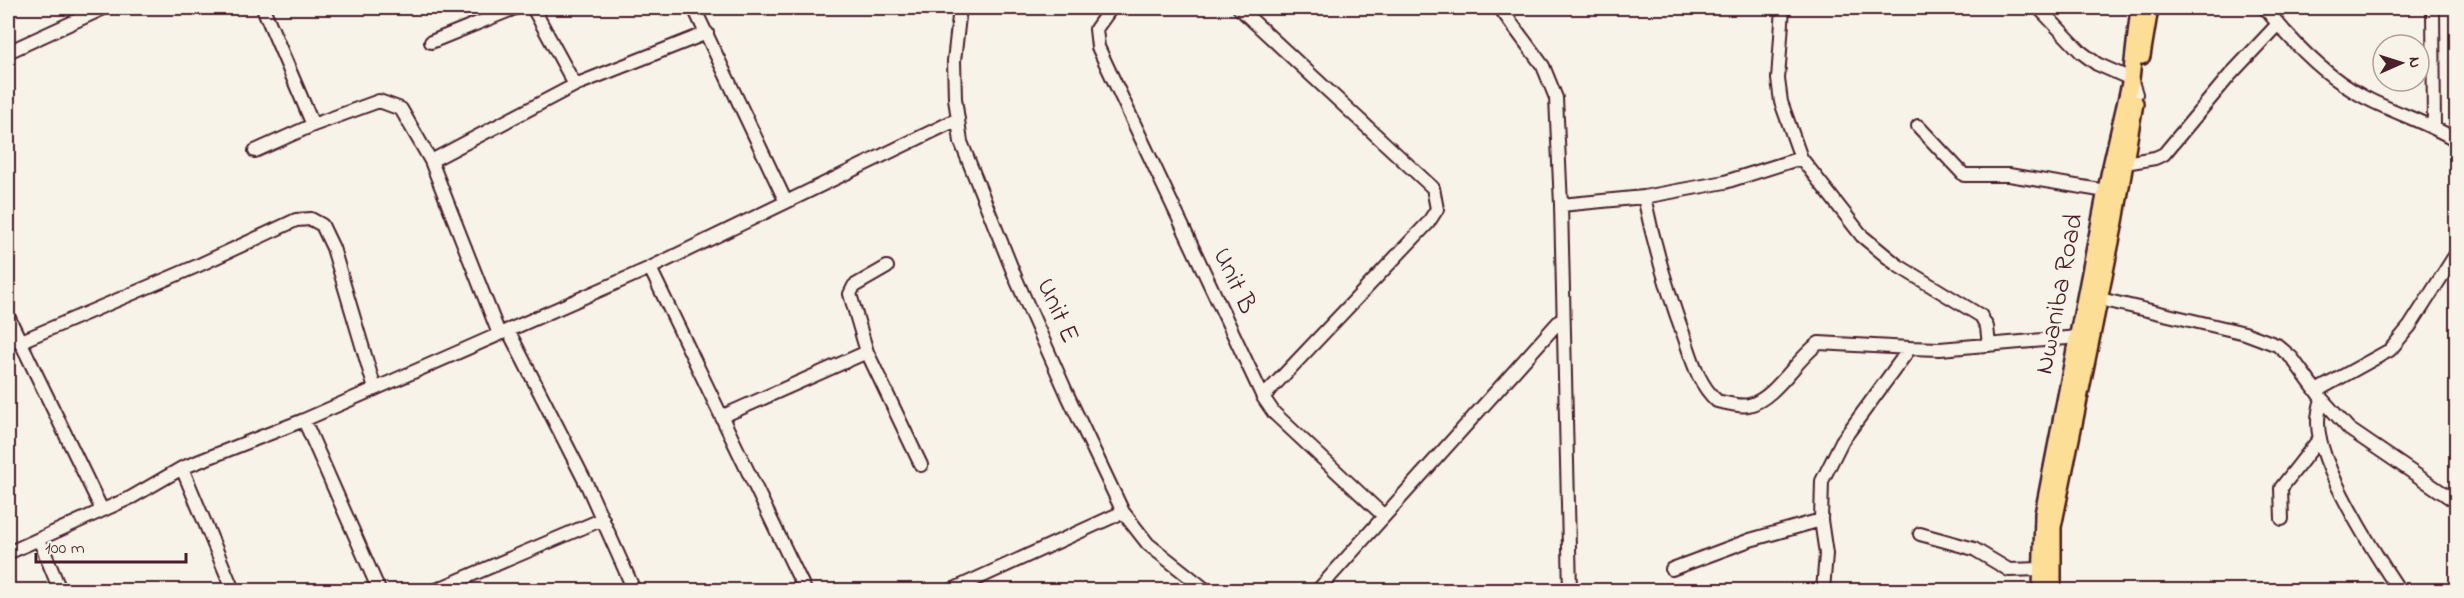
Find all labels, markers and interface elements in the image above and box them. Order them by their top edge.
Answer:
north arrow [2371,33,2431,93]
text: N [2402,56,2426,69]
street label: Nwaniba Road [2025,210,2095,378]
street label: Unit B [1202,241,1266,321]
street label: Unit E [1025,272,1089,350]
scale bar [36,526,186,564]
text: 100 m [45,536,85,562]

